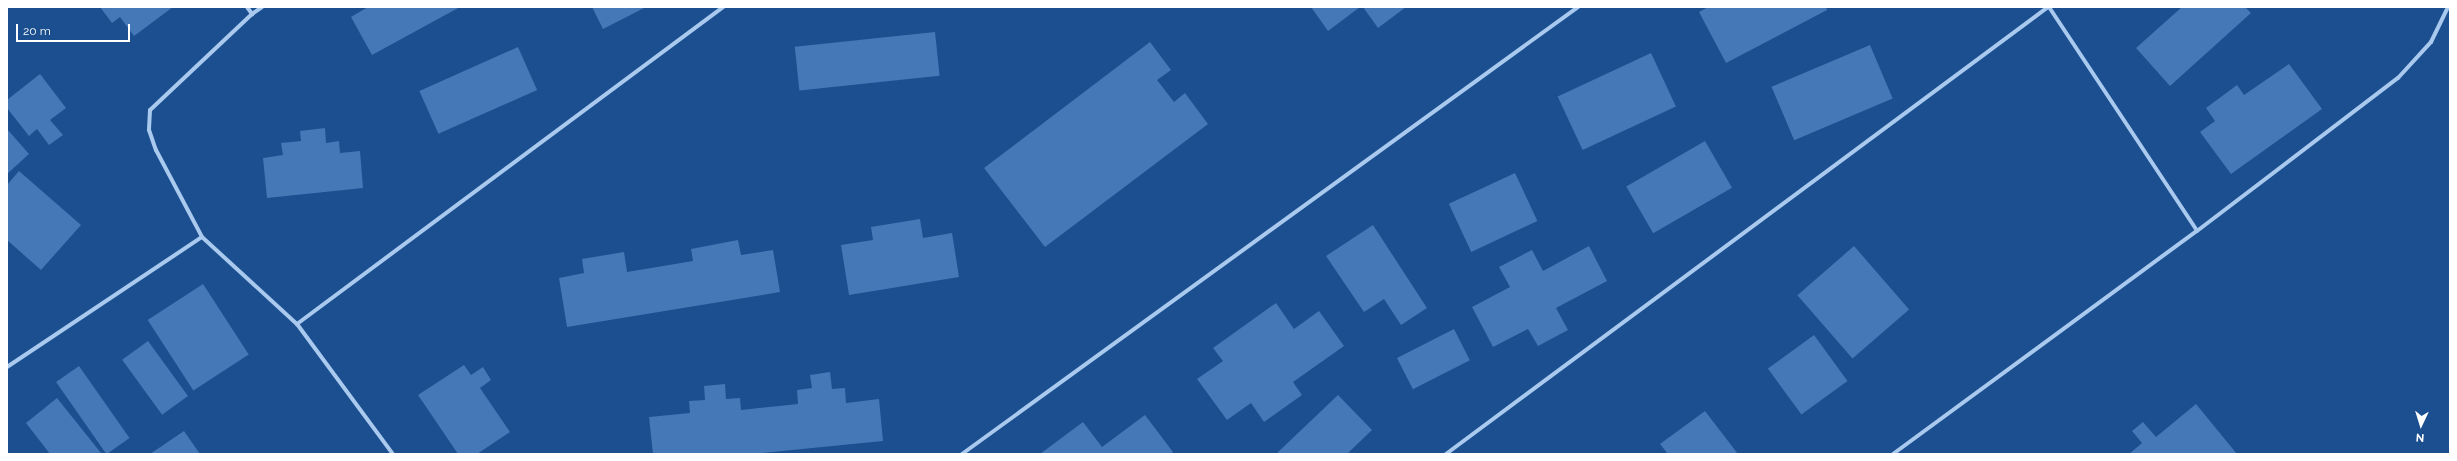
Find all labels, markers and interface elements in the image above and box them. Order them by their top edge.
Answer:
scale bar [18,16,132,42]
text: 20 m [23,24,51,38]
north arrow [2401,405,2441,445]
text: N [2415,431,2425,444]

